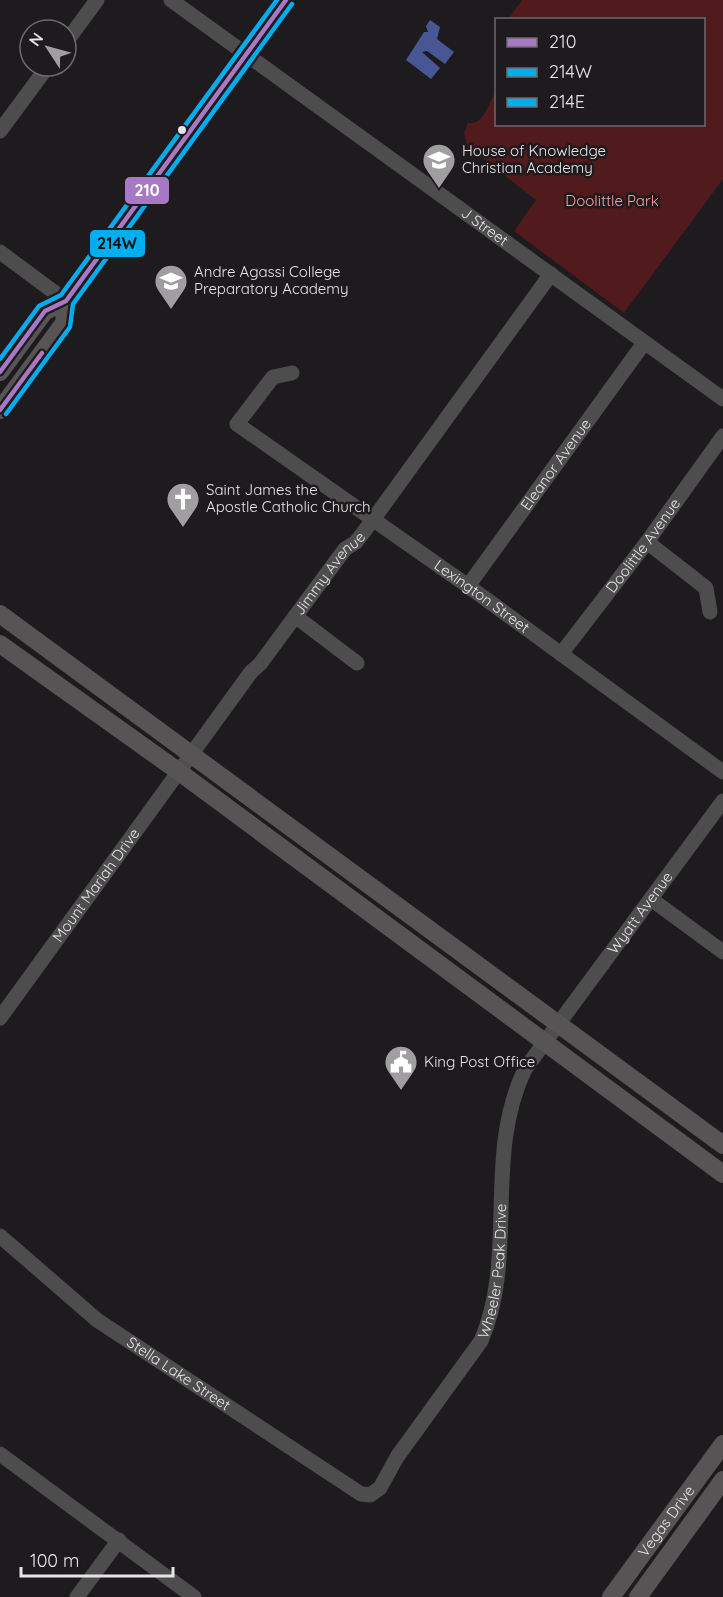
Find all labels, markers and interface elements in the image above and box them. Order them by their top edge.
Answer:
north arrow [18,18,78,78]
legend [495,18,705,126]
text: N [24,29,47,50]
text: 210 [549,30,576,53]
text: 214W [549,60,592,83]
text: 214E [549,90,585,113]
unlabelled marker [176,124,188,136]
place label: House of Knowledge Christian Academy [462,141,606,177]
school or university icon: House of Knowledge Christian Academy [421,142,457,189]
line badge: 210 [124,176,170,205]
text: 210 [134,180,160,200]
park label: Doolittle Park [565,191,659,210]
street label: J Street [458,203,512,250]
line badge: 214W [89,229,146,258]
text: 214W [97,233,137,253]
place label: Andre Agassi College Preparatory Academy [194,262,348,298]
school or university icon: Andre Agassi College Preparatory Academy [153,263,189,310]
street label: Eleanor Avenue [516,415,595,514]
place label: Saint James the Apostle Catholic Church [206,480,371,516]
church icon: Saint James the Apostle Catholic Church [165,481,201,528]
street label: Doolittle Avenue [601,494,684,596]
street label: Jimmy Avenue [289,528,369,619]
street label: Lexington Street [431,555,533,637]
street label: Mount Mariah Drive [48,824,144,946]
street label: Wyatt Avenue [603,868,677,958]
public building icon: King Post Office [383,1044,419,1091]
place label: King Post Office [424,1052,535,1071]
street label: Wheeler Peak Drive [473,1203,510,1341]
street label: Stella Lake Street [123,1332,234,1414]
street label: Vegas Drive [634,1481,699,1560]
scale bar [21,1540,172,1578]
text: 100 m [30,1549,79,1572]

